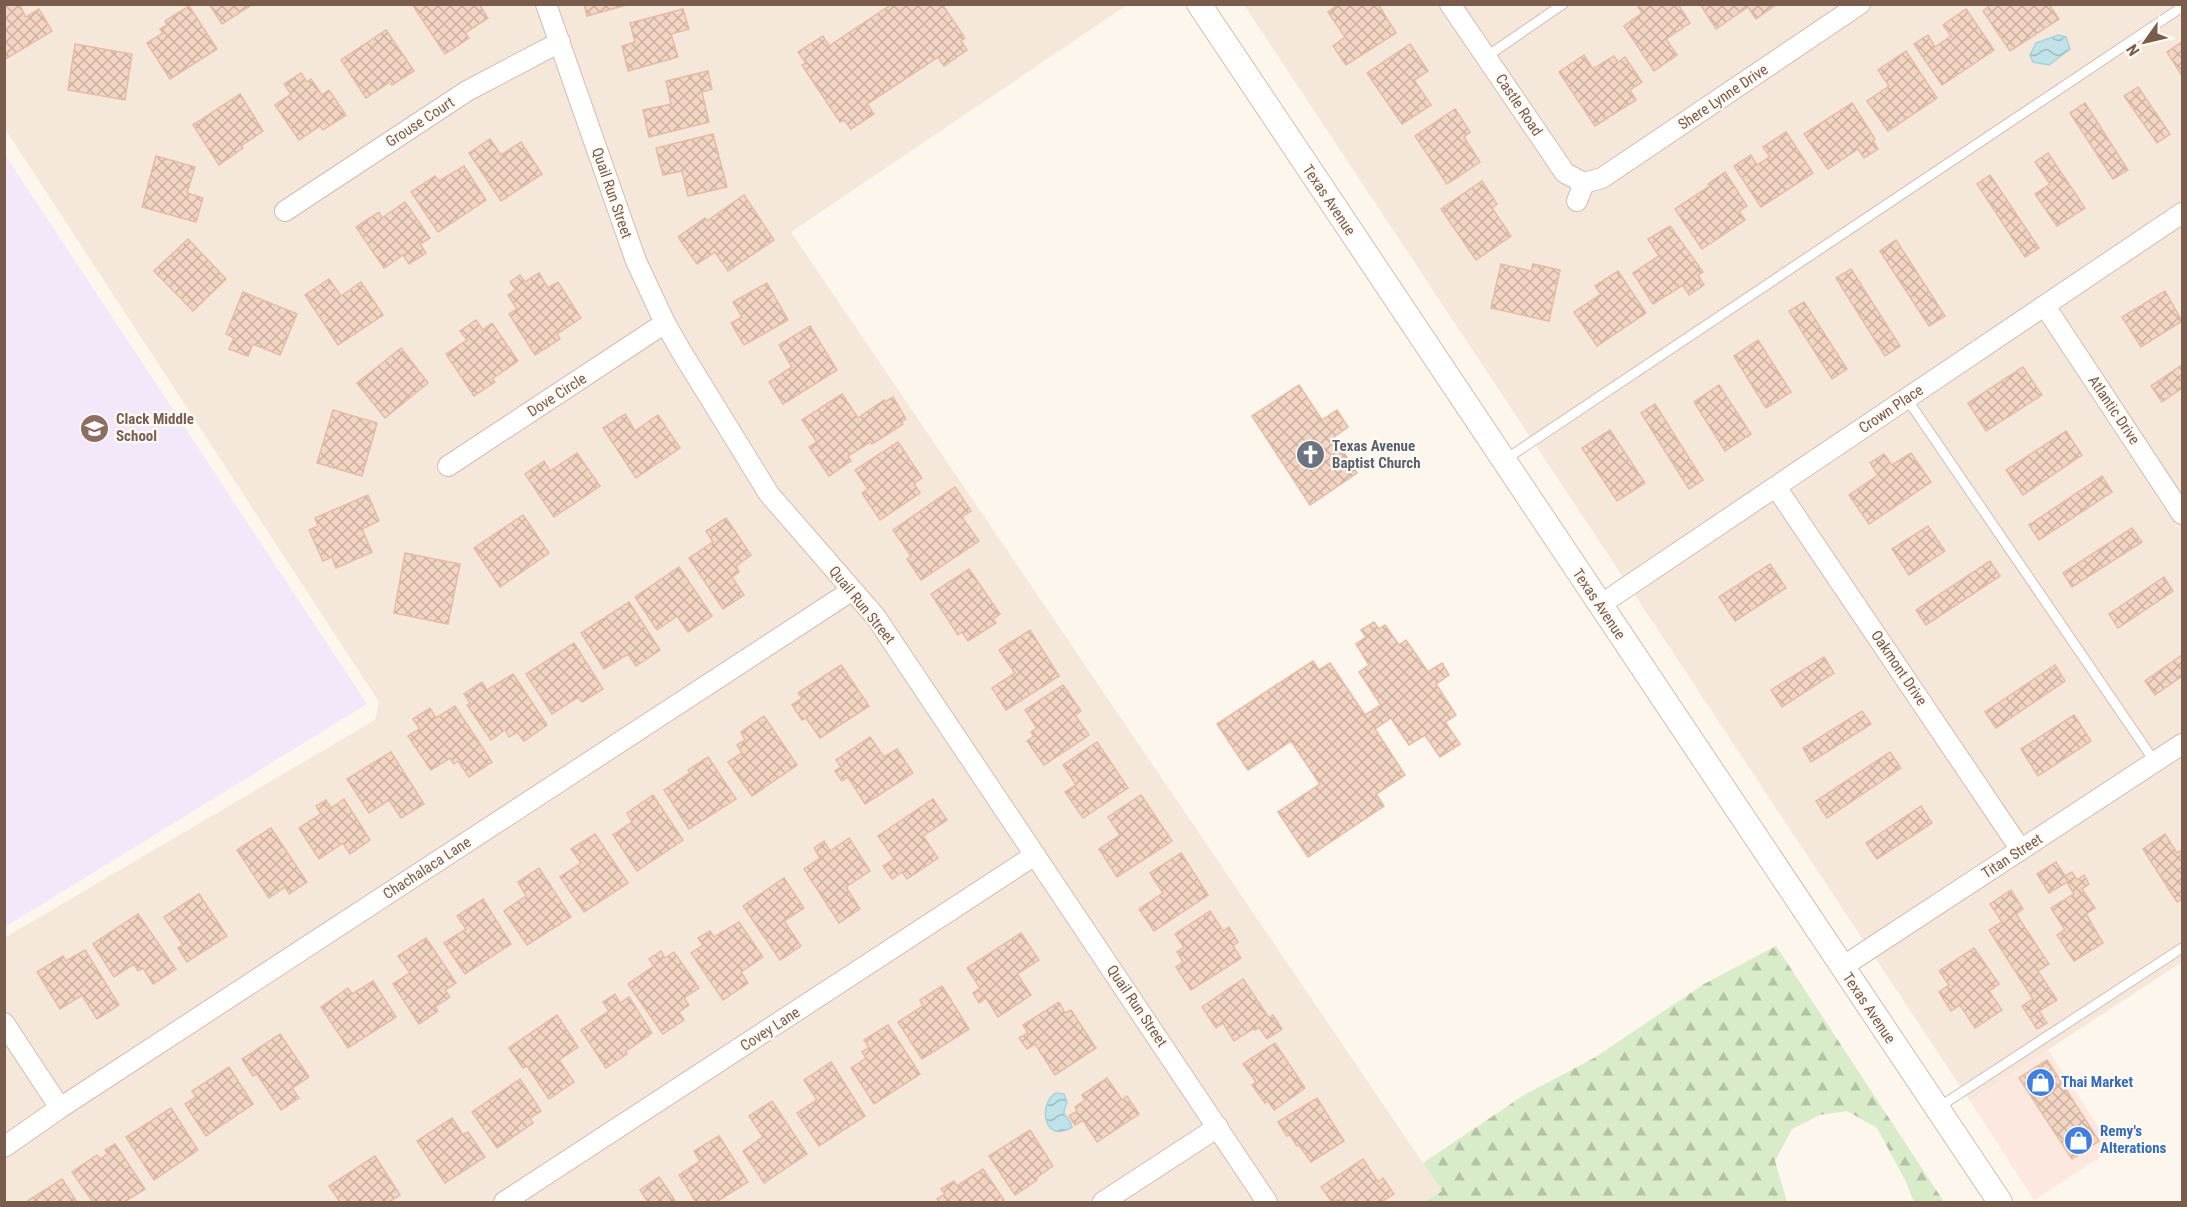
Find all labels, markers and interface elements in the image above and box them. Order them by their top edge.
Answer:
north arrow [2115,12,2175,72]
text: N [2122,41,2144,59]
street label: Shere Lynne Drive [1675,60,1771,134]
street label: Castle Road [1492,71,1546,139]
street label: Grouse Court [382,93,458,151]
street label: Quail Run Street [588,145,636,241]
street label: Texas Avenue [1299,161,1359,239]
street label: Dove Circle [524,369,590,421]
street label: Atlantic Drive [2084,372,2144,448]
street label: Crown Place [1855,381,1927,437]
place label: Clack Middle School [116,410,194,445]
school or university icon: Clack Middle School [79,412,111,444]
place label: Texas Avenue Baptist Church [1332,437,1421,472]
church icon: Texas Avenue Baptist Church [1295,439,1327,471]
street label: Quail Run Street [825,562,899,648]
street label: Texas Avenue [1569,565,1629,643]
street label: Oakmont Drive [1867,627,1931,709]
street label: Titan Street [1978,830,2046,882]
street label: Chachalaca Lane [380,833,474,903]
street label: Quail Run Street [1103,962,1171,1050]
street label: Texas Avenue [1839,969,1899,1047]
street label: Covey Lane [737,1003,803,1055]
shop icon: Thai Market [2024,1066,2056,1098]
place label: Thai Market [2061,1073,2133,1091]
place label: Remy's Alterations [2100,1122,2167,1157]
shop icon: Remy's Alterations [2063,1124,2095,1156]

